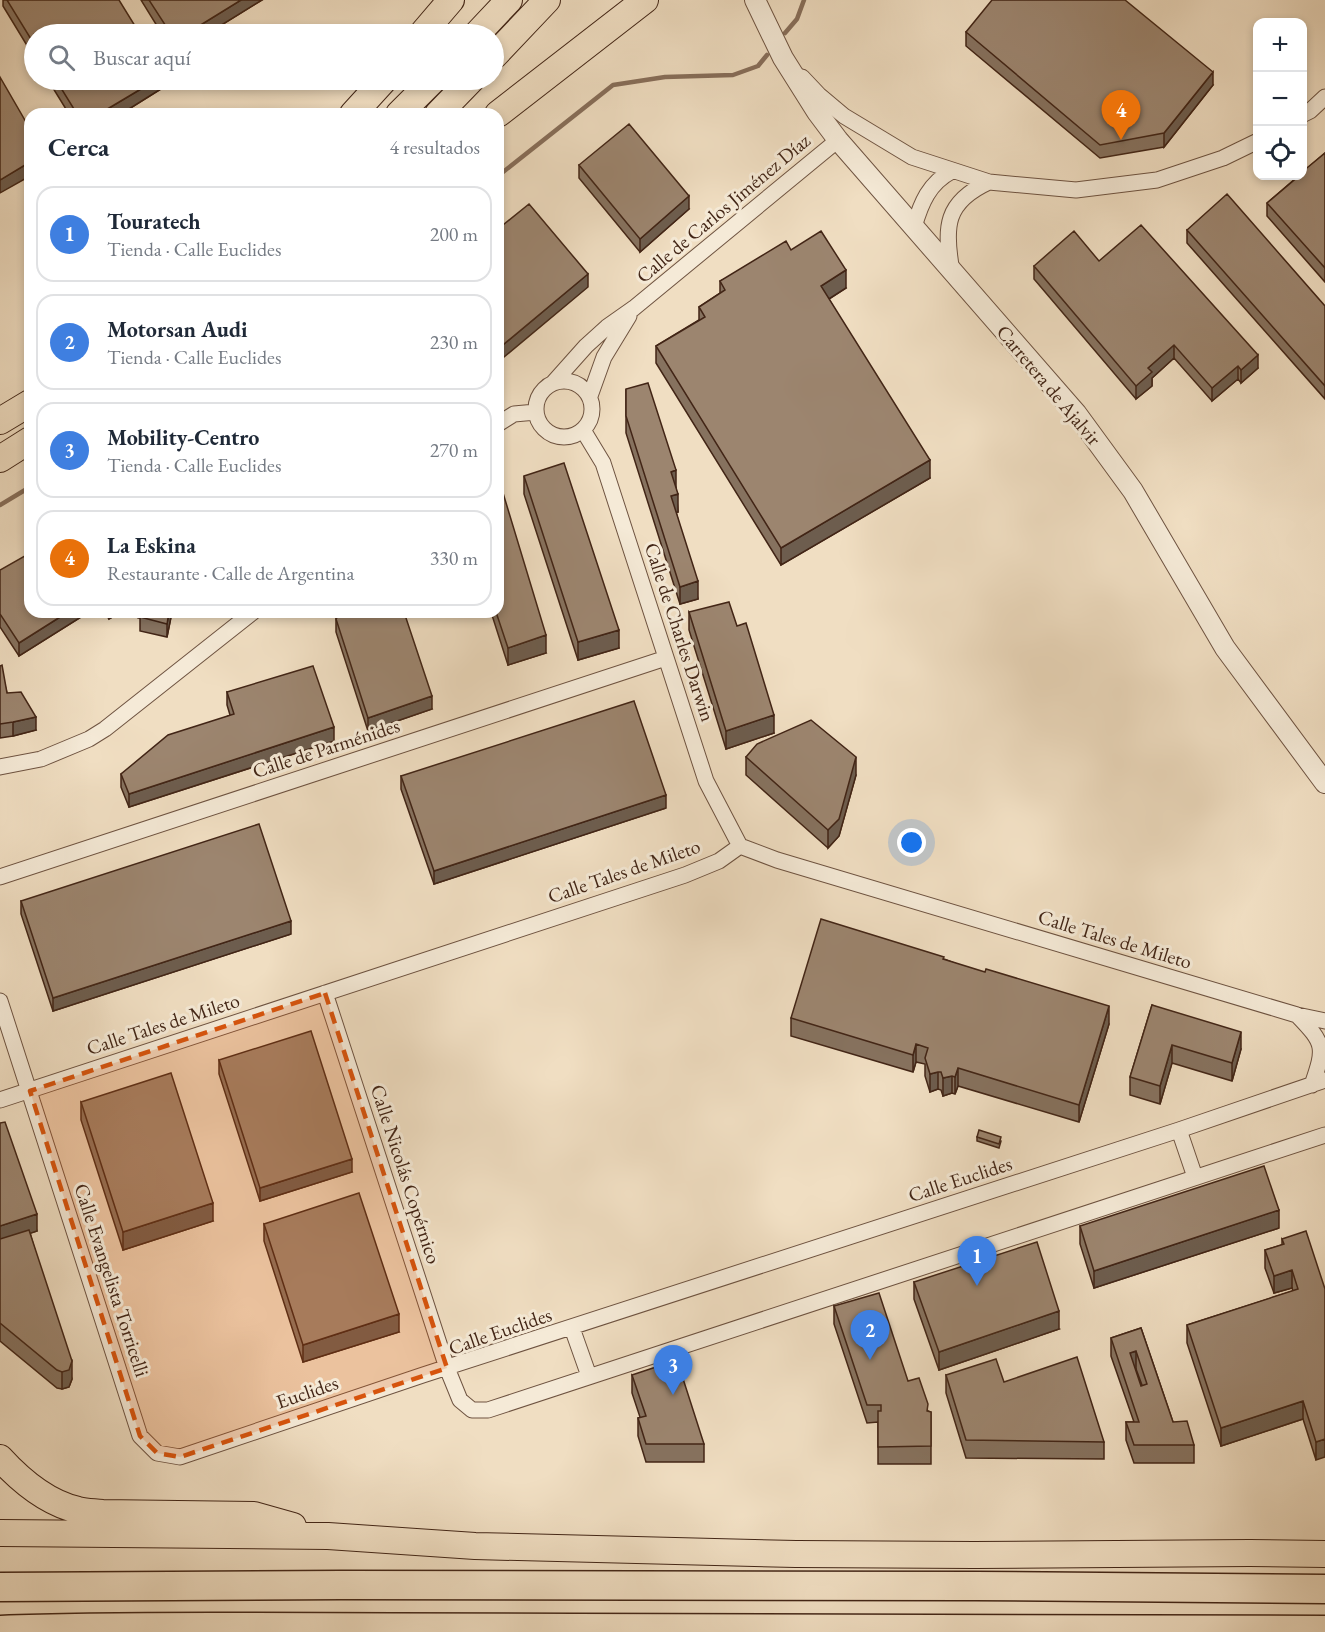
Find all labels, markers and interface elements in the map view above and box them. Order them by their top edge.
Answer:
map controls [1253,18,1307,180]
button: + [1253,18,1307,72]
search box [24,24,504,90]
icon: search [45,41,78,74]
text: Buscar aquí [93,43,191,72]
button: − [1253,72,1307,126]
pin: 4 [1102,90,1140,140]
button: locate [1253,126,1307,180]
street label: Calle de Carlos Jiménez Díaz [631,127,816,289]
text: Cerca [48,130,109,164]
text: 4 resultados [389,134,480,160]
text: Touratech [107,207,201,236]
text: 1 [64,221,75,247]
text: 200 m [430,221,478,247]
text: Tienda · Calle Euclides [107,236,281,262]
text: Motorsan Audi [107,315,248,344]
street label: Carretera de Ajalvir [991,319,1107,451]
text: 2 [64,329,75,355]
text: 230 m [430,329,478,355]
text: Tienda · Calle Euclides [107,344,281,370]
text: Mobility-Centro [107,423,259,452]
text: 3 [64,437,75,463]
text: 270 m [430,437,478,463]
text: Tienda · Calle Euclides [107,452,281,478]
text: La Eskina [107,531,196,560]
street label: Calle de Charles Darwin [639,539,721,725]
text: 4 [64,545,75,571]
text: 330 m [430,545,478,571]
text: Restaurante · Calle de Argentina [107,560,354,586]
street label: Calle de Parménides [249,712,403,784]
your location [897,828,926,857]
street label: Calle Tales de Mileto [544,833,704,909]
street label: Calle Tales de Mileto [1035,903,1195,975]
street label: Calle Tales de Mileto [83,987,243,1061]
street label: Calle Nicolás Copérnico [365,1081,447,1267]
street label: Calle Euclides [905,1150,1015,1208]
street label: Calle Evangelista Torricelli [68,1180,156,1380]
pin: 1 [958,1236,996,1286]
street label: Calle Euclides [445,1301,555,1361]
pin: 2 [850,1310,890,1360]
pin: 3 [654,1346,692,1395]
street label: Euclides [272,1369,342,1415]

